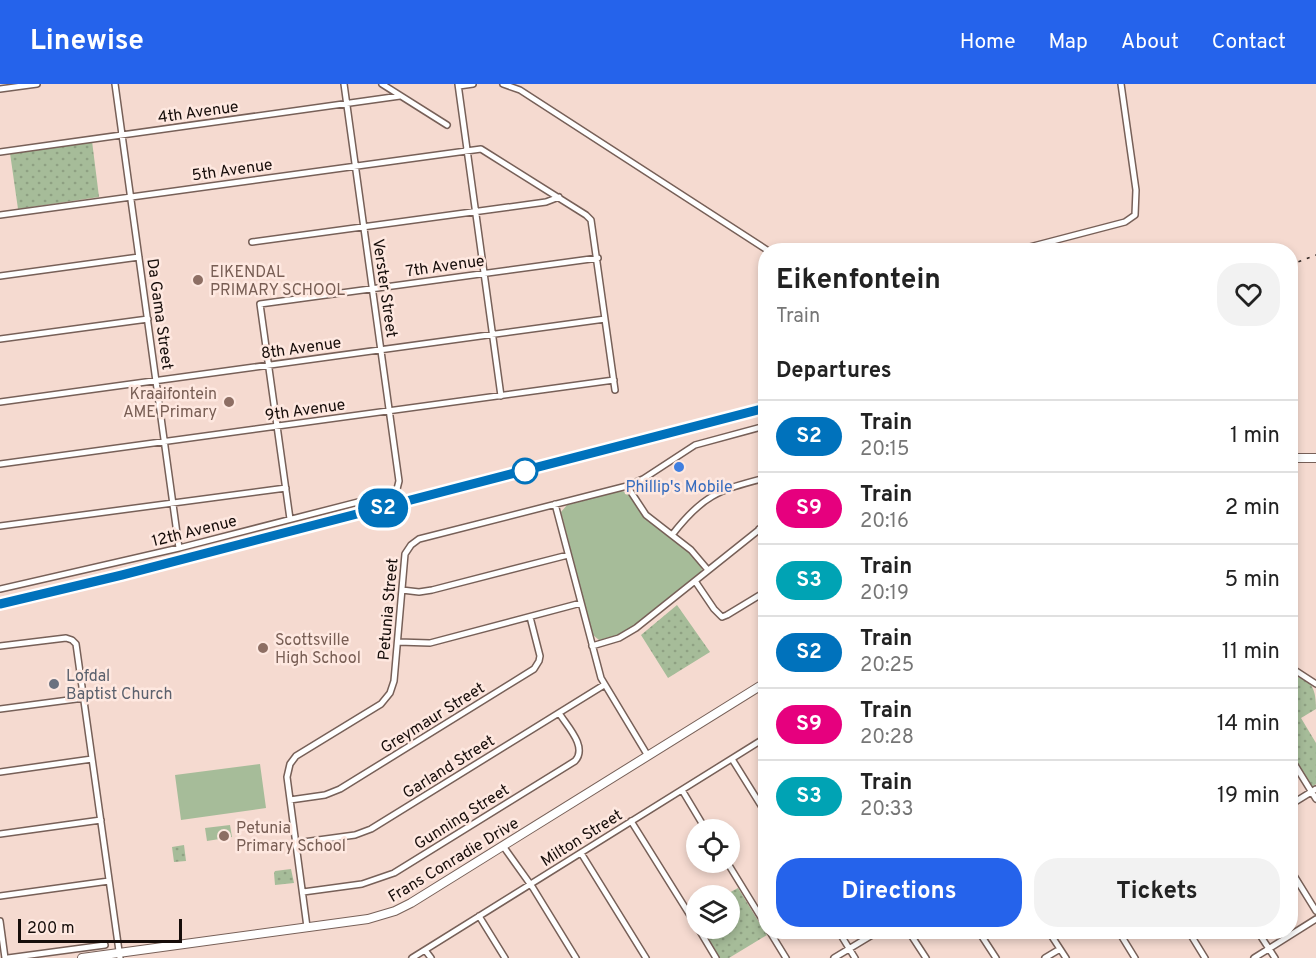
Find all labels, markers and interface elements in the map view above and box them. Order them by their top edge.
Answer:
text: Linewise [30,24,144,60]
text: Home [960,29,1016,56]
text: Map [1049,29,1088,56]
text: About [1121,29,1179,56]
text: Contact [1212,29,1286,56]
street label: 4th Avenue [157,97,240,129]
street label: 5th Avenue [191,155,274,187]
street label: Verster Street [367,237,401,339]
street label: 7th Avenue [405,252,486,282]
street label: Da Gama Street [141,257,177,371]
place label: EIKENDAL PRIMARY SCHOOL [210,263,345,301]
text: Eikenfontein [776,263,941,299]
button: heart [1217,263,1280,326]
marker: EIKENDAL PRIMARY SCHOOL [191,273,205,287]
text: Train [776,304,820,330]
street label: 8th Avenue [260,333,343,365]
text: Departures [776,358,892,385]
place label: Kraaifontein AME Primary [123,385,217,423]
marker: Kraaifontein AME Primary [222,395,236,409]
street label: 9th Avenue [264,395,347,427]
text: Train [860,410,912,437]
text: S2 [796,423,822,450]
text: 1 min [1230,423,1280,450]
text: 20:15 [860,437,909,463]
unlabelled marker [512,458,538,484]
marker: Phillip's Mobile [672,460,686,474]
place label: Phillip's Mobile [625,478,733,498]
text: Train [860,482,912,509]
line badge: S2 [356,488,410,528]
text: S2 [370,495,396,522]
text: S9 [796,495,822,522]
text: 2 min [1225,495,1280,522]
text: 20:16 [860,509,909,535]
street label: 12th Avenue [150,512,239,552]
text: Train [860,554,912,581]
street label: Petunia Street [375,557,403,661]
text: S3 [796,567,822,594]
text: 5 min [1225,567,1280,594]
text: 20:19 [860,581,909,607]
text: Train [860,626,912,653]
place label: Scottsville High School [275,631,361,669]
text: S2 [796,639,822,666]
text: 11 min [1222,639,1280,666]
marker: Scottsville High School [256,641,270,655]
text: 20:25 [860,653,914,679]
place label: Lofdal Baptist Church [66,667,172,705]
marker: Lofdal Baptist Church [47,677,61,691]
street label: Greymaur Street [377,679,489,759]
text: Train [860,698,912,725]
text: S9 [796,711,822,738]
text: 14 min [1217,711,1280,738]
text: 20:28 [860,725,914,751]
street label: Garland Street [399,731,499,804]
text: Train [860,770,912,797]
street label: Gunning Street [411,780,513,855]
text: S3 [796,783,822,810]
text: 19 min [1217,783,1280,810]
text: 20:33 [860,797,914,823]
street label: Milton Street [537,806,627,872]
street label: Frans Conradie Drive [385,814,523,908]
place label: Petunia Primary School [236,819,346,857]
map controls [686,819,740,939]
button: locate [686,819,740,873]
marker: Petunia Primary School [217,829,231,843]
button: Directions [776,858,1022,927]
button: Tickets [1034,858,1280,927]
button: layers [686,885,740,939]
scale bar [18,916,182,944]
text: 200 m [27,919,75,939]

